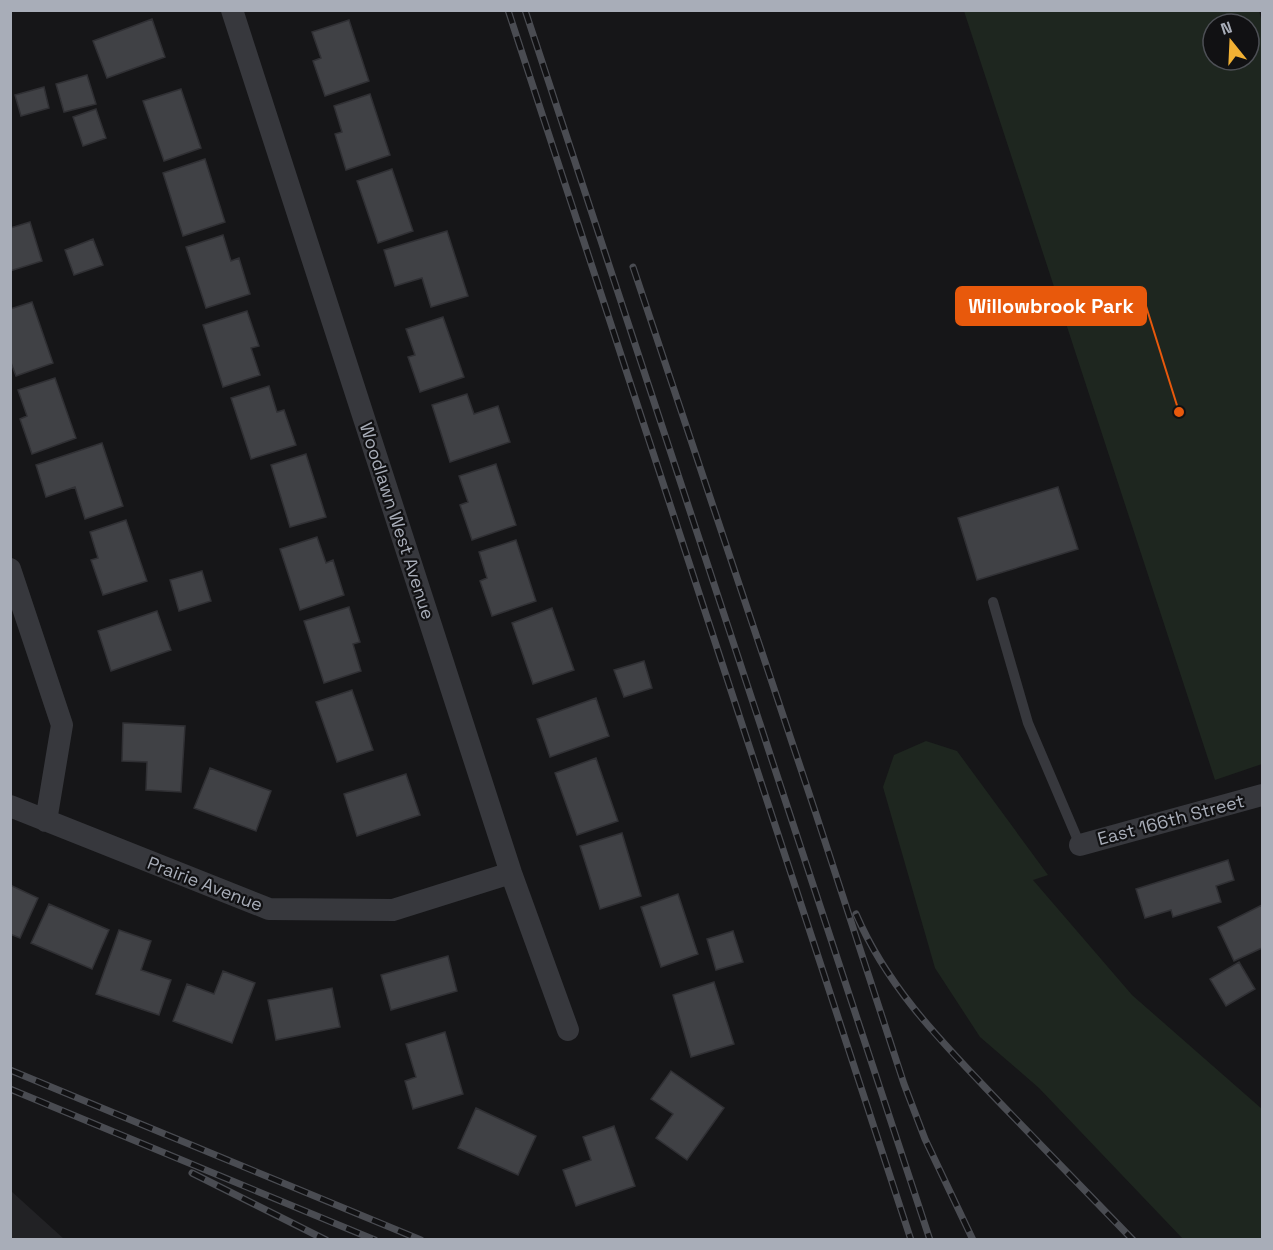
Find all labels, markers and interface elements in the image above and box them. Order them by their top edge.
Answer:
north arrow [1201,12,1261,72]
text: N [1218,17,1235,40]
callout: Willowbrook Park [956,287,1146,325]
text: Willowbrook Park [968,293,1134,319]
street label: Woodlawn West Avenue [355,420,440,622]
street label: East 166th Street [1095,789,1247,850]
street label: Prairie Avenue [144,851,266,916]

